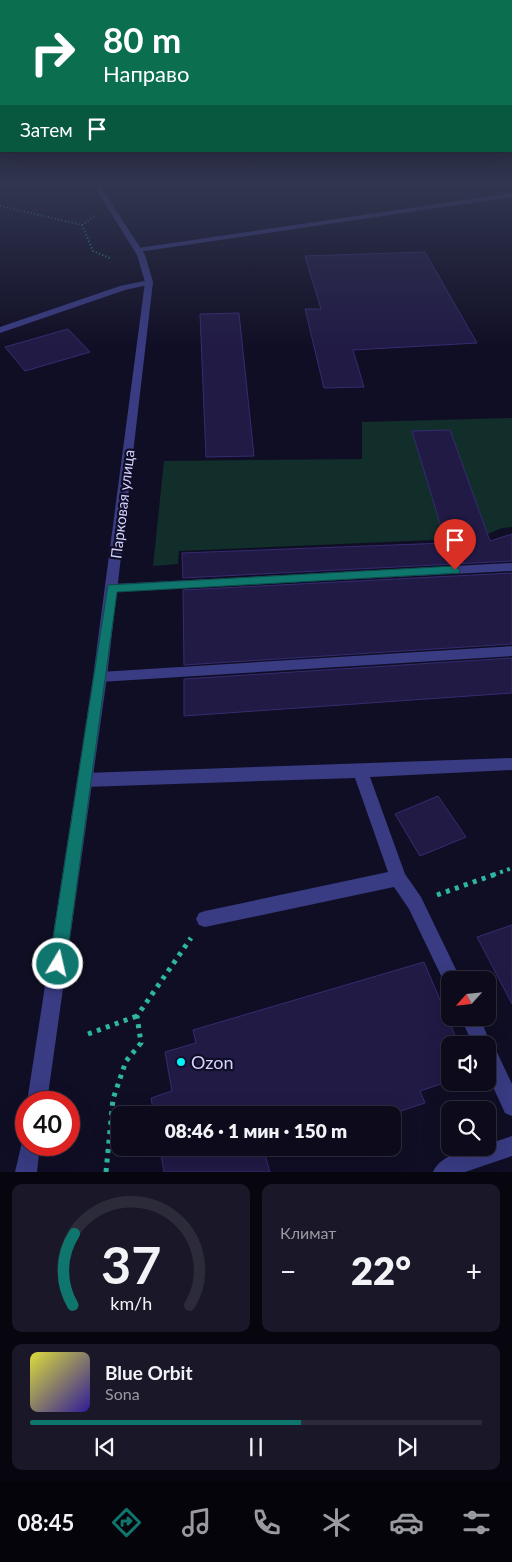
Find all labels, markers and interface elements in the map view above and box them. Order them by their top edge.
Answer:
text: 80 m [103,18,181,60]
icon: right [20,20,85,85]
text: Направо [103,60,189,87]
icon: arrive [83,115,111,143]
text: Затем [20,118,73,141]
street label: Парковая улица [106,448,138,560]
pin [434,519,476,570]
icon: arrive [441,526,469,554]
position arrow [31,937,83,989]
north arrow [441,971,496,1026]
map controls [441,971,496,1156]
button: sound [441,1036,496,1091]
place label: Ozon [191,1051,233,1073]
marker: Ozon [175,1056,187,1068]
speed limit sign: 40 [15,1091,80,1156]
button: search [441,1101,496,1156]
text: 08:46 · 1 мин · 150 m [165,1119,347,1142]
text: Климат [280,1223,336,1242]
text: 37 [101,1233,161,1295]
text: 22° [351,1247,411,1293]
text: − [280,1254,296,1288]
text: + [466,1254,482,1288]
text: km/h [110,1292,152,1314]
text: Blue Orbit [105,1361,193,1384]
text: Sona [105,1384,140,1403]
icon: previous [91,1433,119,1461]
icon: pause [242,1433,270,1461]
icon: next [393,1433,421,1461]
icon: directions [109,1505,144,1540]
icon: music [179,1505,214,1540]
icon: phone [249,1505,284,1540]
icon: climate [319,1505,354,1540]
icon: car [389,1505,424,1540]
icon: filters [459,1505,494,1540]
text: 08:45 [18,1509,74,1536]

